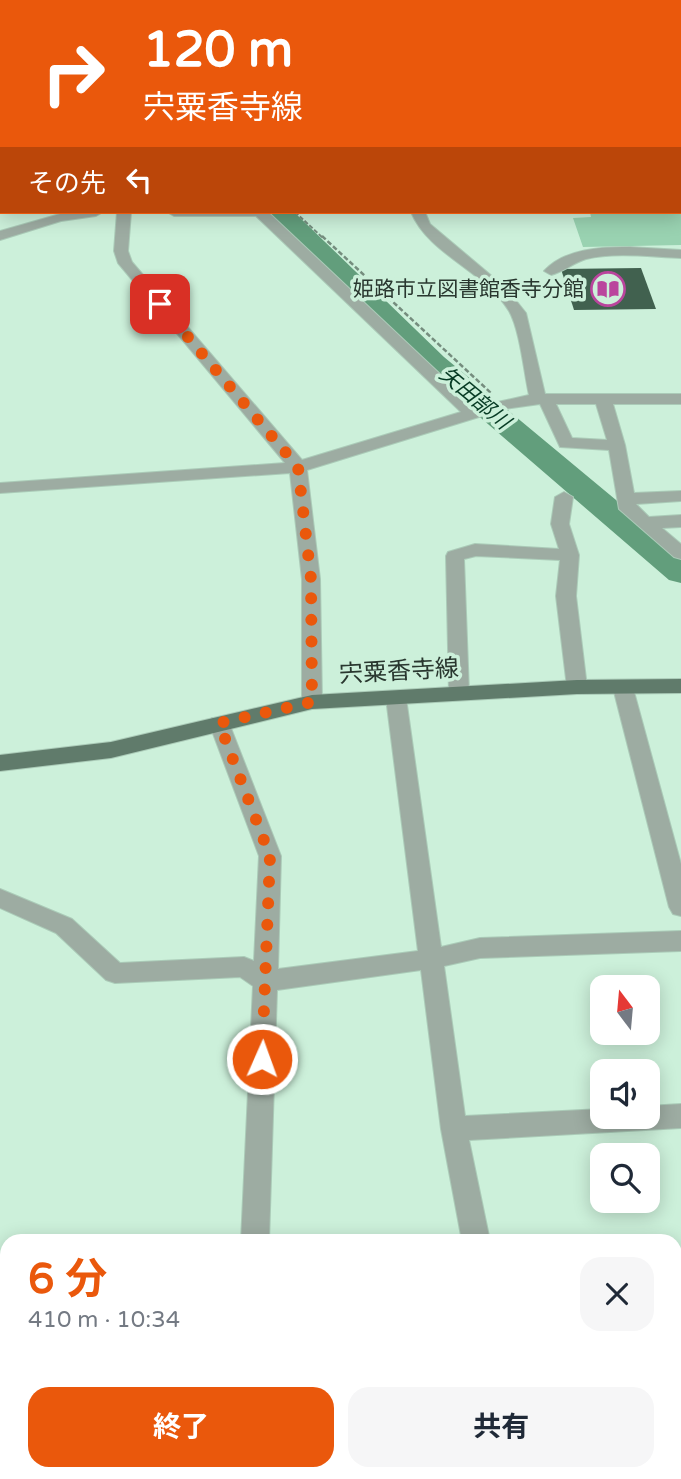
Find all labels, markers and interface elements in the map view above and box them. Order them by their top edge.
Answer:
text: 120 m [143,21,293,80]
icon: right [28,28,119,119]
text: 宍粟香寺線 [143,89,303,127]
icon: left [120,161,158,199]
text: その先 [28,168,106,199]
library icon: 姫路市立図書館香寺分館 [589,270,627,308]
pin [130,274,190,334]
place label: 姫路市立図書館香寺分館 [353,277,584,302]
icon: arrive [141,285,179,323]
water label: 矢田部川 [434,362,516,436]
street label: 宍粟香寺線 [338,654,460,689]
north arrow [590,975,660,1045]
map controls [590,975,660,1213]
position arrow [225,1022,299,1096]
button: sound [590,1059,660,1129]
button: search [590,1143,660,1213]
text: 6 分 [28,1254,107,1305]
button: close [580,1257,654,1331]
text: 410 m · 10:34 [28,1306,180,1334]
button: 終了 [28,1387,334,1467]
button: 共有 [348,1387,654,1467]

